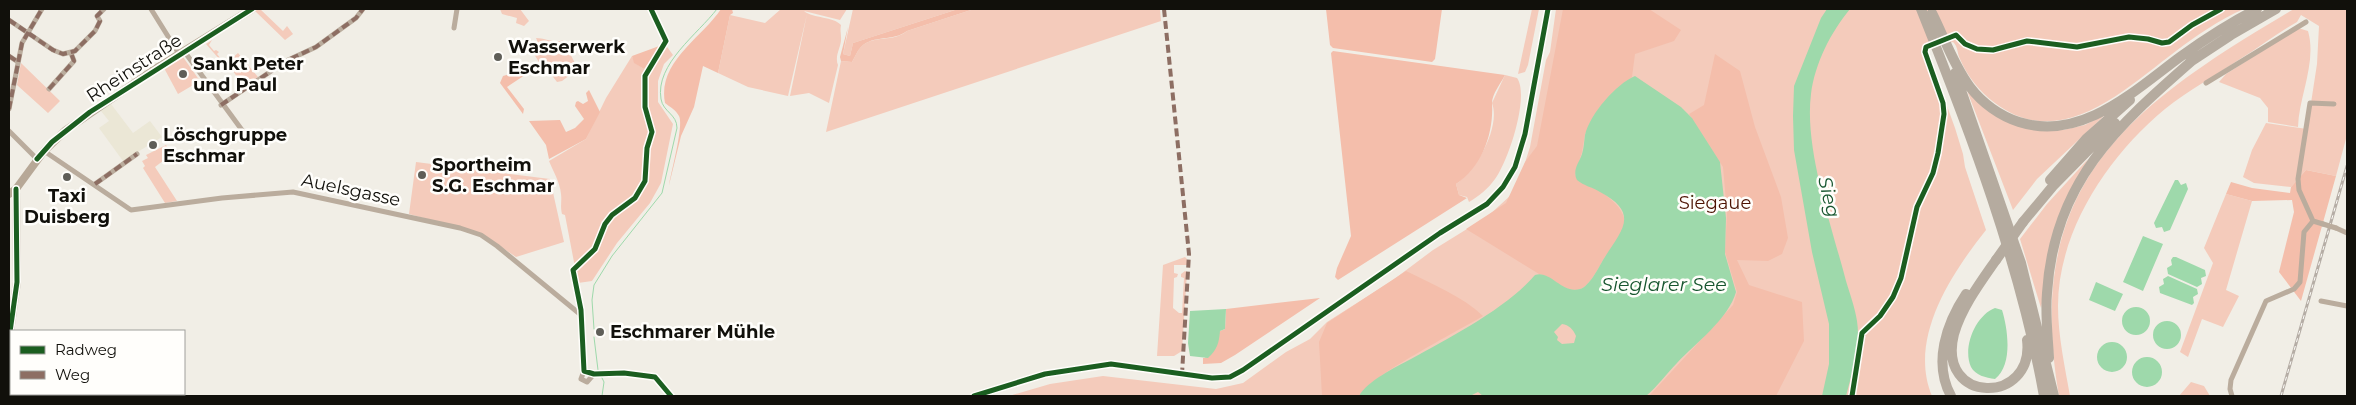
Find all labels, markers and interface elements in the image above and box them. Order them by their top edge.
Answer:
street label: Rheinstraße [82,29,186,107]
place label: Wasserwerk Eschmar [508,36,625,79]
marker: Wasserwerk Eschmar [492,51,504,63]
place label: Sankt Peter und Paul [193,53,304,96]
marker: Sankt Peter und Paul [177,68,189,80]
place label: Löschgruppe Eschmar [163,124,287,167]
marker: Löschgruppe Eschmar [147,139,159,151]
place label: Sportheim S.G. Eschmar [432,154,555,197]
street label: Auelsgasse [299,169,403,211]
marker: Sportheim S.G. Eschmar [416,169,428,181]
marker: Taxi Duisberg [61,171,73,183]
water label: Sieg [1813,174,1845,220]
place label: Taxi Duisberg [24,185,110,228]
park label: Siegaue [1679,192,1751,214]
water label: Sieglarer See [1601,273,1727,296]
place label: Eschmarer Mühle [610,321,775,343]
marker: Eschmarer Mühle [594,326,606,338]
legend [10,330,185,395]
text: Radweg [55,340,117,359]
text: Weg [55,365,90,384]

